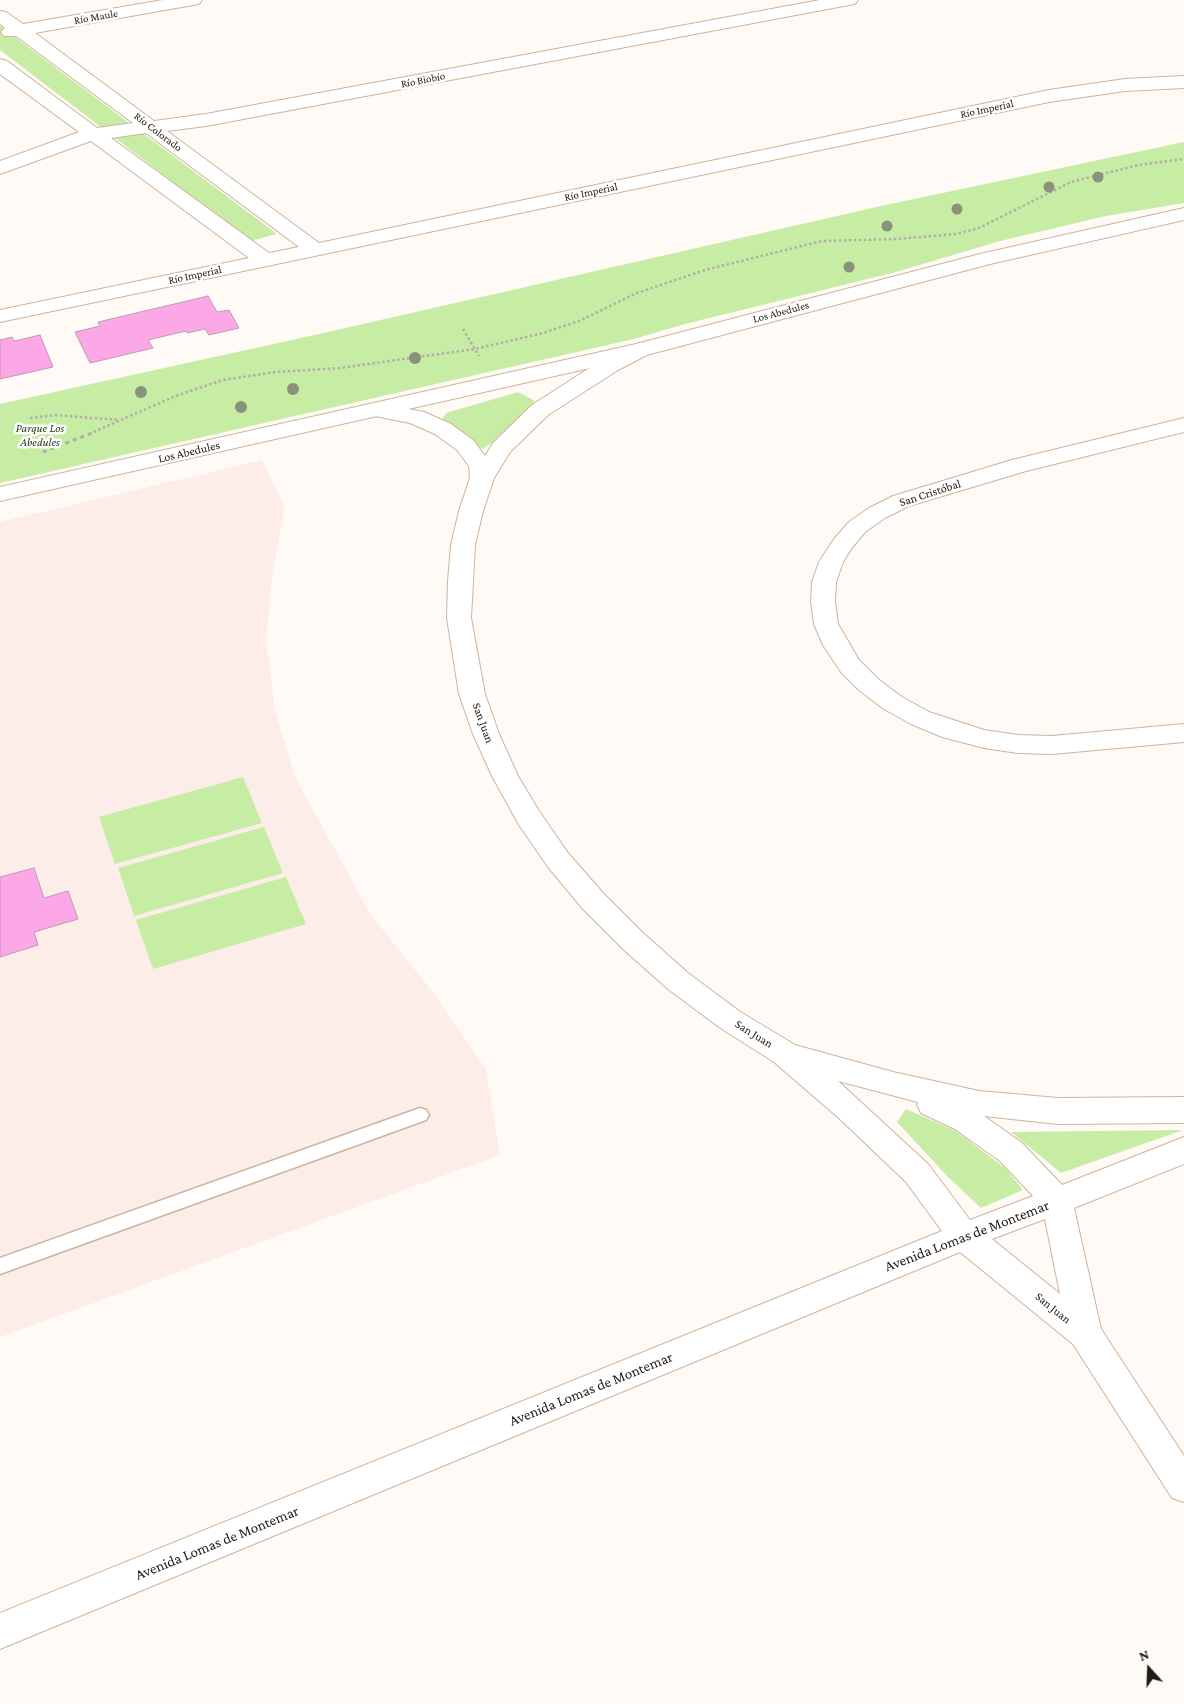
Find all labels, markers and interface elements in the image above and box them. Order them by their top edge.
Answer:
street label: Río Maule [73,7,119,27]
street label: Río Biobío [400,69,446,91]
street label: Río Imperial [959,97,1015,121]
street label: Río Colorado [131,110,185,154]
street label: Río Imperial [563,180,619,204]
street label: Río Imperial [167,263,223,287]
street label: Los Abedules [751,298,811,326]
park label: Parque Los Abedules [16,421,64,449]
street label: Los Abedules [157,438,221,466]
street label: San Cristóbal [897,476,963,510]
street label: San Juan [469,701,497,745]
street label: San Juan [732,1017,776,1051]
street label: Avenida Lomas de Montemar [882,1196,1052,1276]
street label: San Juan [1032,1289,1074,1327]
street label: Avenida Lomas de Montemar [507,1348,675,1430]
street label: Avenida Lomas de Montemar [133,1502,301,1584]
north arrow [1124,1644,1174,1694]
text: N [1137,1646,1151,1664]

